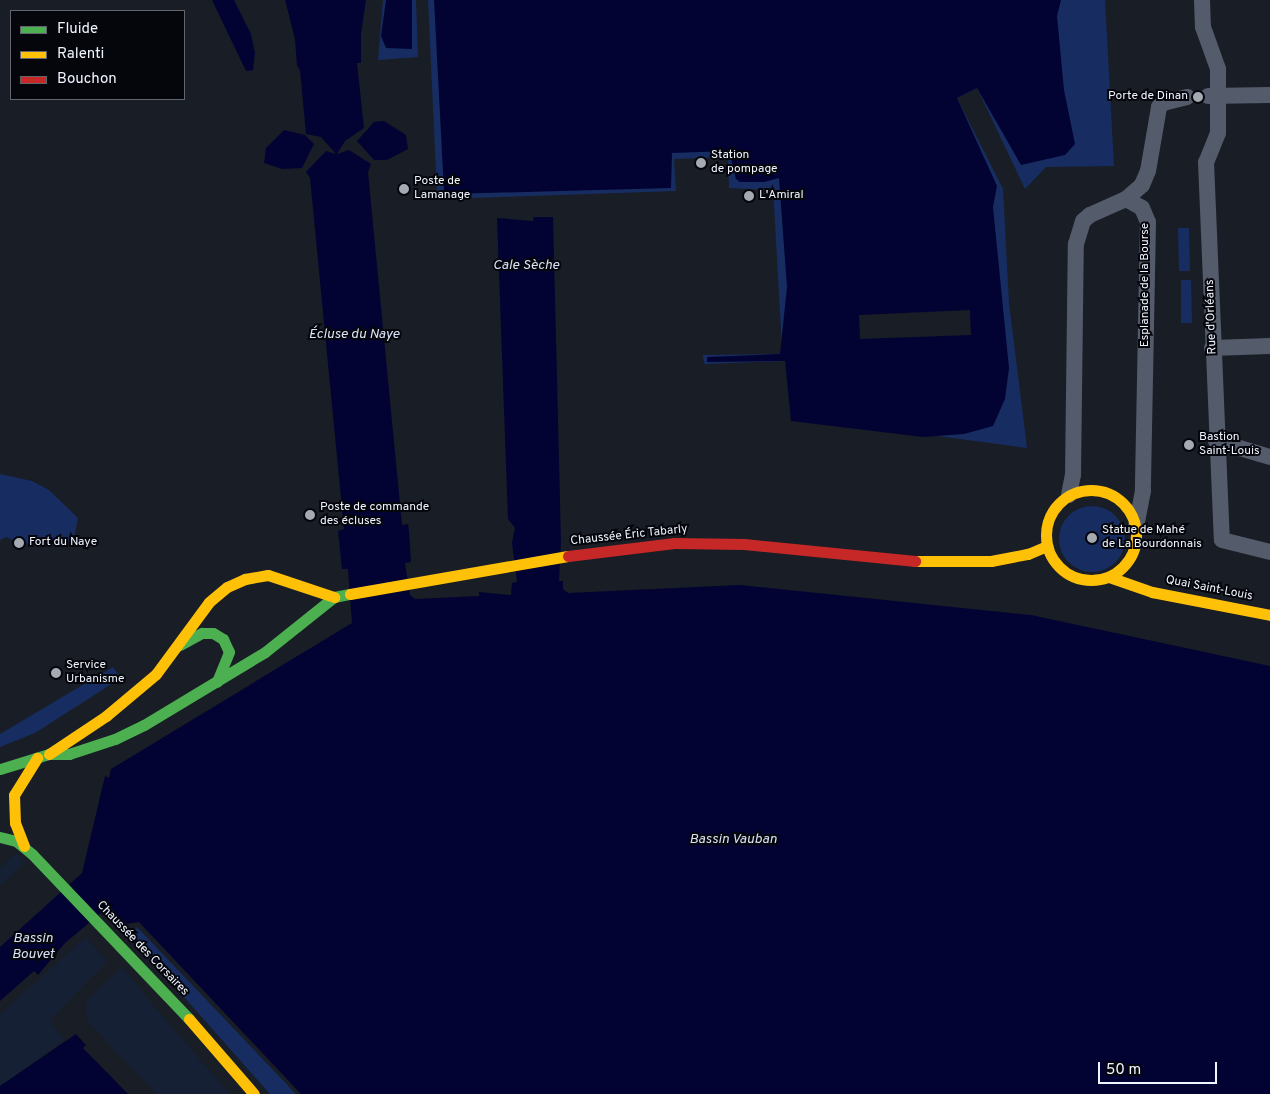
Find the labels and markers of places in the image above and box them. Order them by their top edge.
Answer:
place label: Porte de Dinan [1108,90,1188,104]
marker: Porte de Dinan [1192,91,1204,103]
place label: Station de pompage [711,149,778,177]
marker: Station de pompage [695,157,707,169]
place label: Poste de Lamanage [414,175,470,203]
marker: Poste de Lamanage [398,183,410,195]
place label: L'Amiral [759,189,804,203]
marker: L'Amiral [743,190,755,202]
place label: Bastion Saint-Louis [1199,431,1260,459]
marker: Bastion Saint-Louis [1183,439,1195,451]
place label: Poste de commande des écluses [320,501,429,529]
marker: Poste de commande des écluses [304,509,316,521]
place label: Statue de Mahé de La Bourdonnais [1102,524,1202,552]
marker: Statue de Mahé de La Bourdonnais [1086,532,1098,544]
place label: Fort du Naye [29,536,97,550]
marker: Fort du Naye [13,537,25,549]
place label: Service Urbanisme [66,659,124,687]
marker: Service Urbanisme [50,667,62,679]

